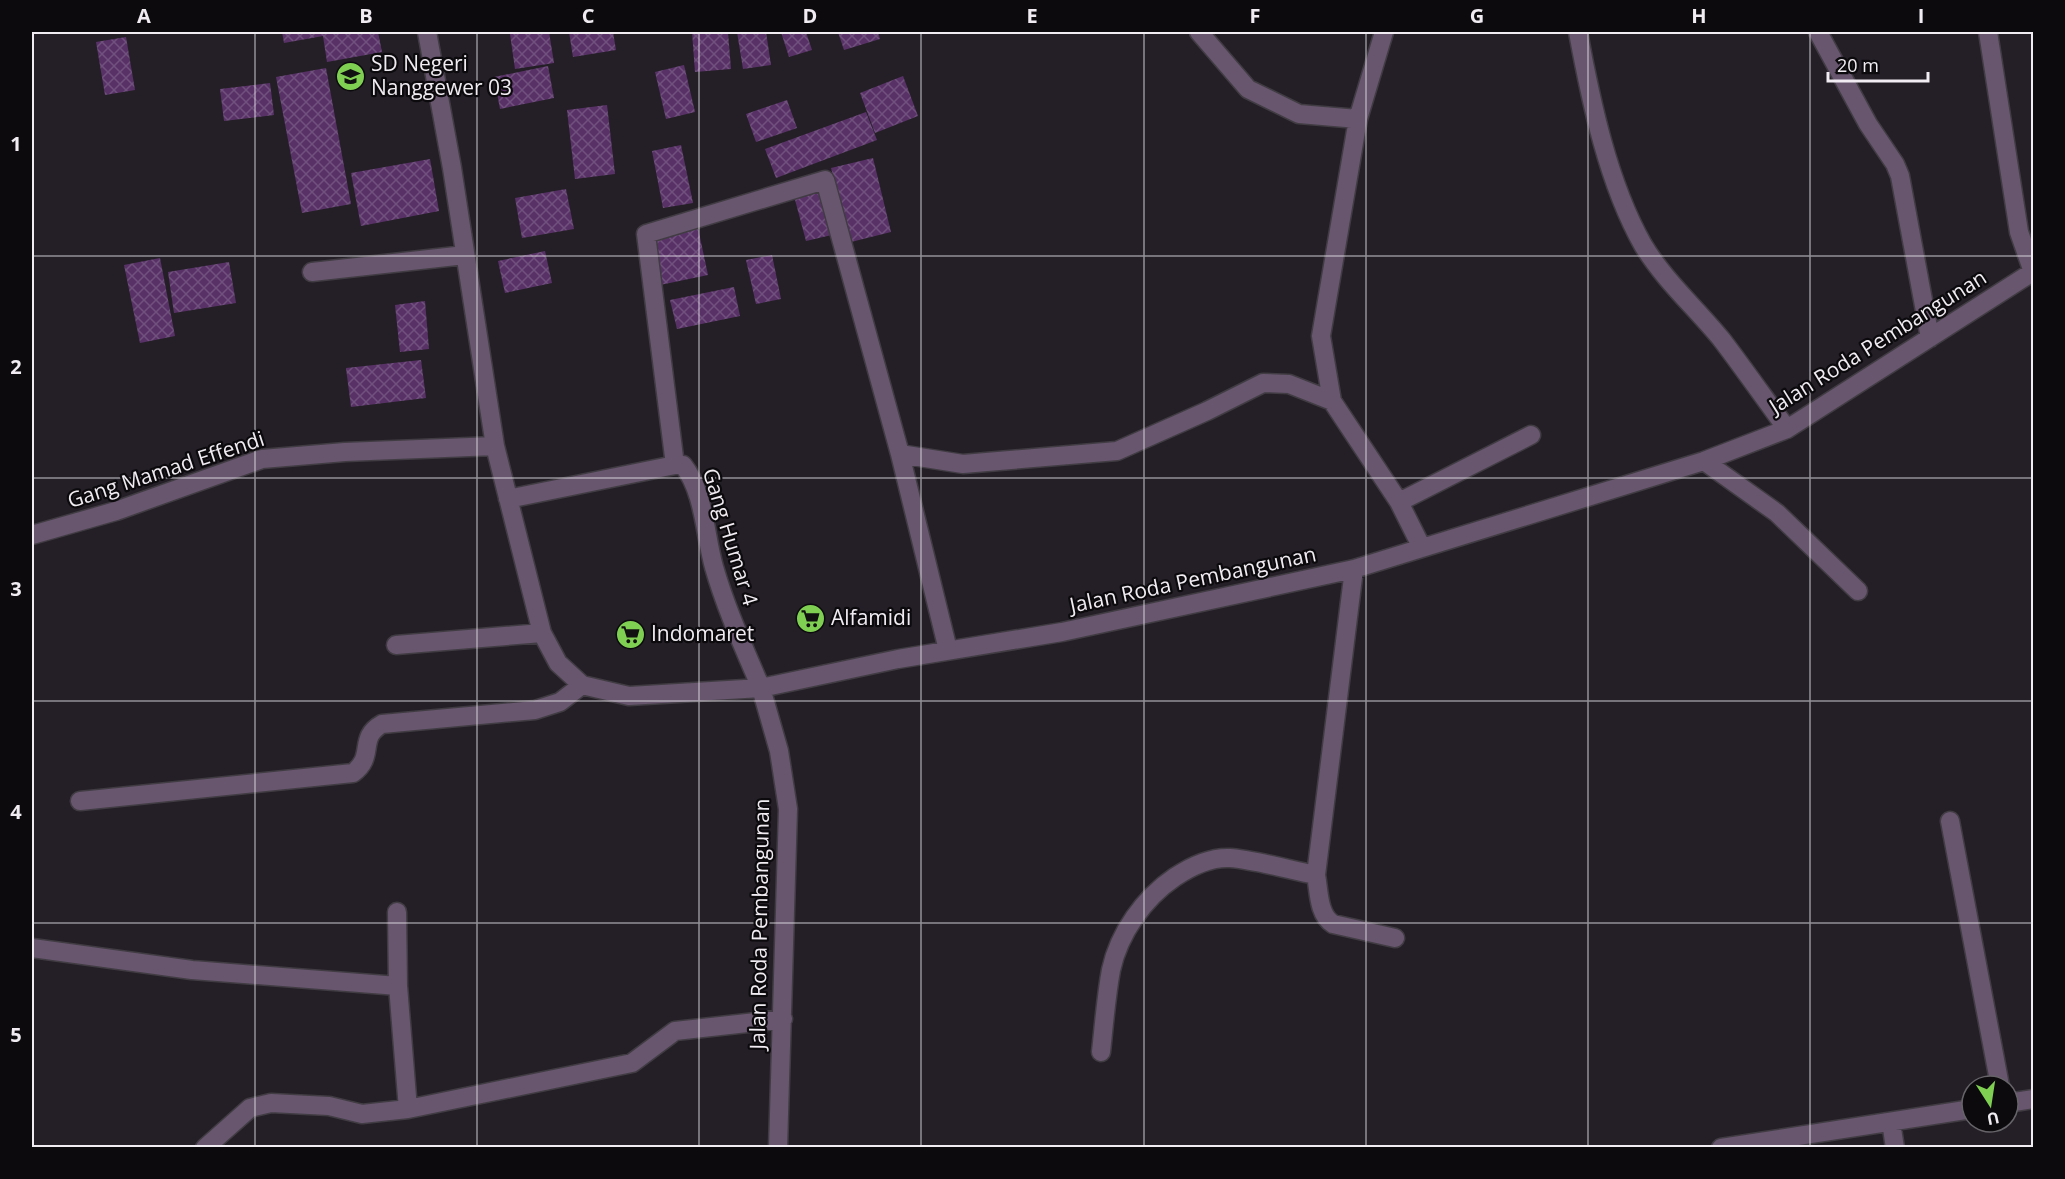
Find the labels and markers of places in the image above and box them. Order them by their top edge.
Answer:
place label: SD Negeri Nanggewer 03 [371,49,512,101]
school or university icon: SD Negeri Nanggewer 03 [334,60,366,92]
supermarket icon: Alfamidi [794,602,826,634]
place label: Alfamidi [831,603,911,631]
supermarket icon: Indomaret [614,618,646,650]
place label: Indomaret [651,619,754,647]

